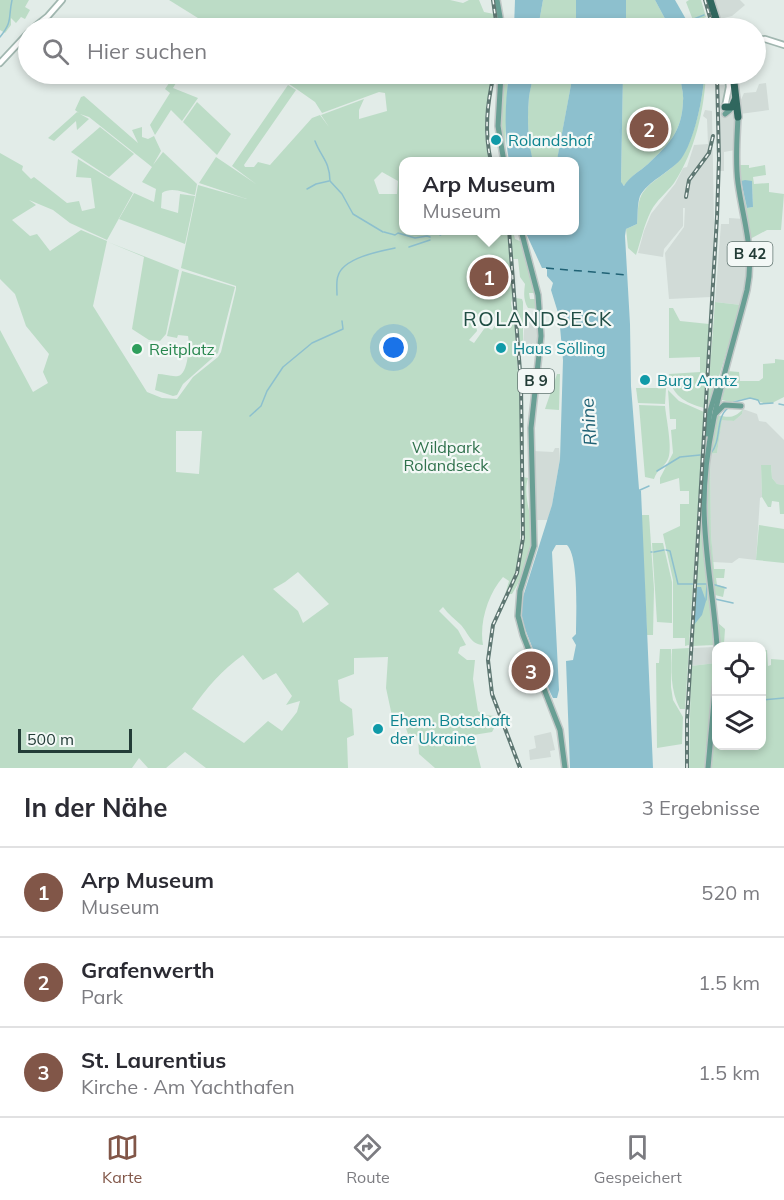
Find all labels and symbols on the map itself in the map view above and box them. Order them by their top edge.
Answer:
pin: 2 [630,106,668,152]
place label: Rolandshof [508,130,593,150]
marker: Rolandshof [489,133,503,147]
road number: B 42 [728,242,772,266]
pin: 1 [470,254,508,300]
district label: ROLANDSECK [463,306,613,331]
your location [379,333,408,362]
place label: Haus Sölling [513,338,606,358]
place label: Reitplatz [149,339,215,359]
marker: Haus Sölling [494,341,508,355]
marker: Reitplatz [130,342,144,356]
road number: B 9 [518,369,554,393]
place label: Burg Arntz [657,370,738,390]
marker: Burg Arntz [638,373,652,387]
water label: Rhine [575,397,602,447]
park label: Wildpark Rolandseck [403,437,489,475]
pin: 3 [512,648,550,694]
place label: Ehem. Botschaft der Ukraine [390,710,511,748]
marker: Ehem. Botschaft der Ukraine [371,722,385,736]
scale bar [18,726,132,754]

